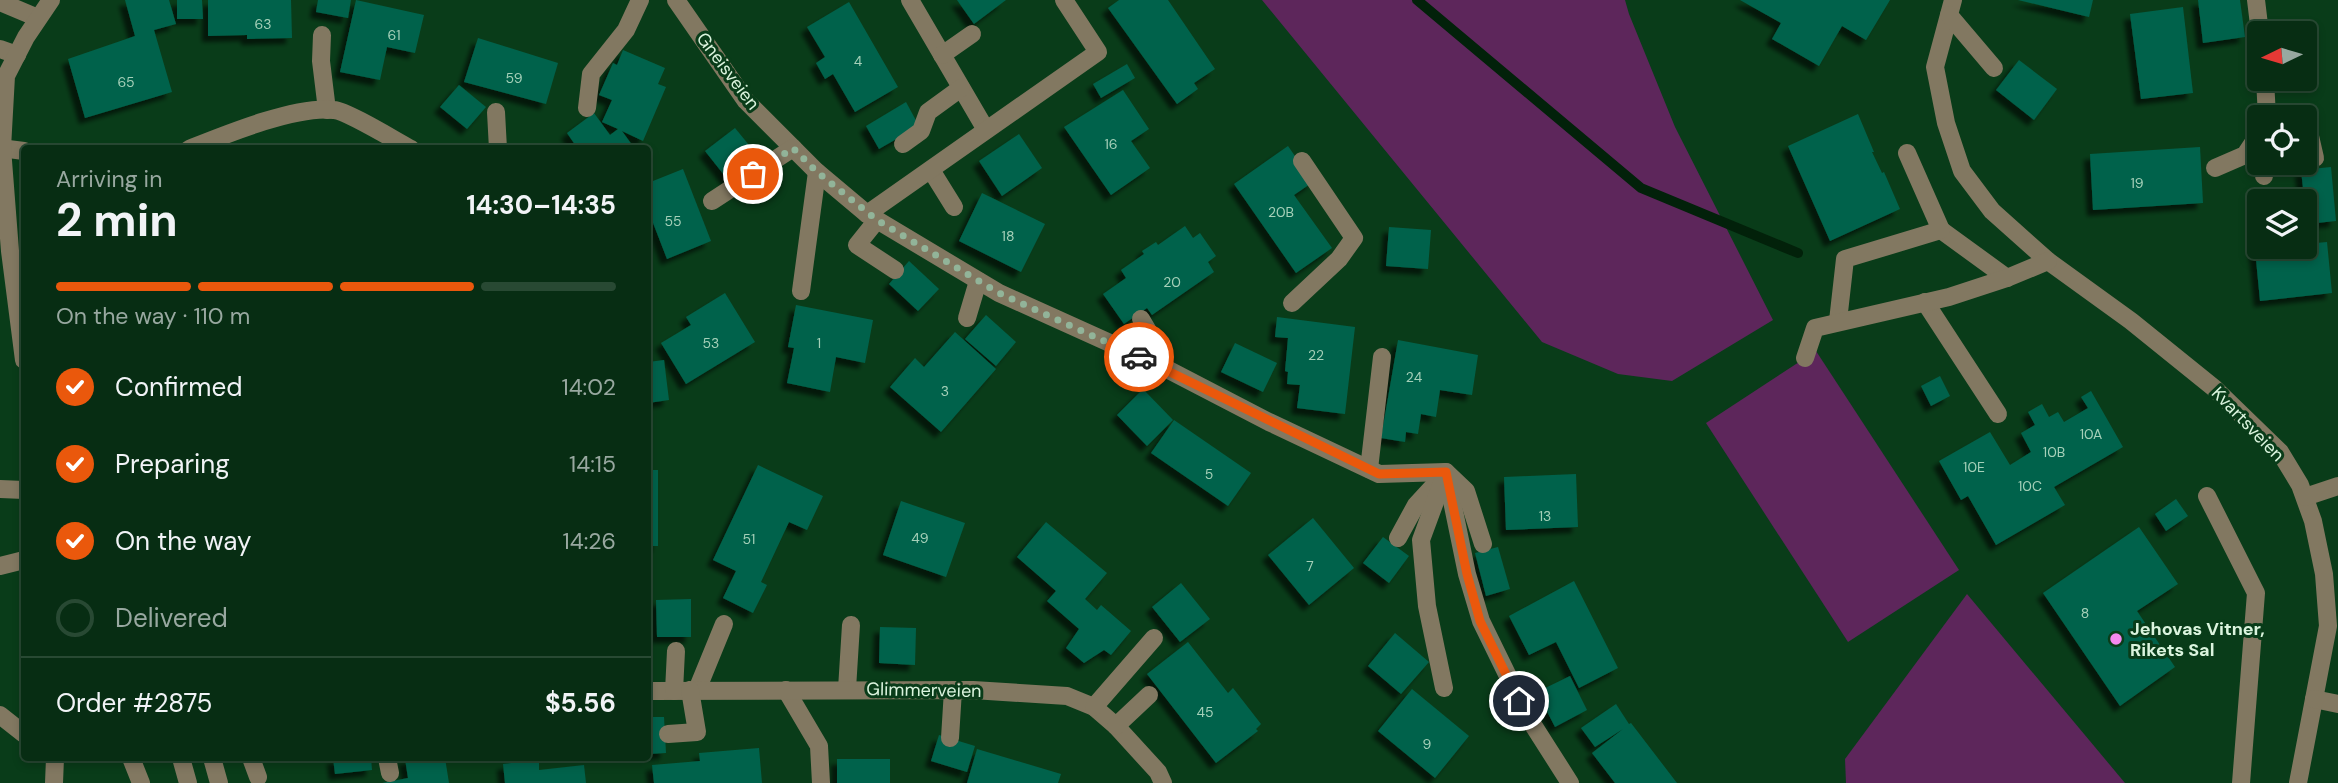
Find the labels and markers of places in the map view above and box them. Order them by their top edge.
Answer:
pin [723,144,783,204]
place label: Jehovas Vitner, Rikets Sal [2130,617,2265,662]
marker: Jehovas Vitner, Rikets Sal [2108,631,2124,647]
pin [1489,671,1549,731]

